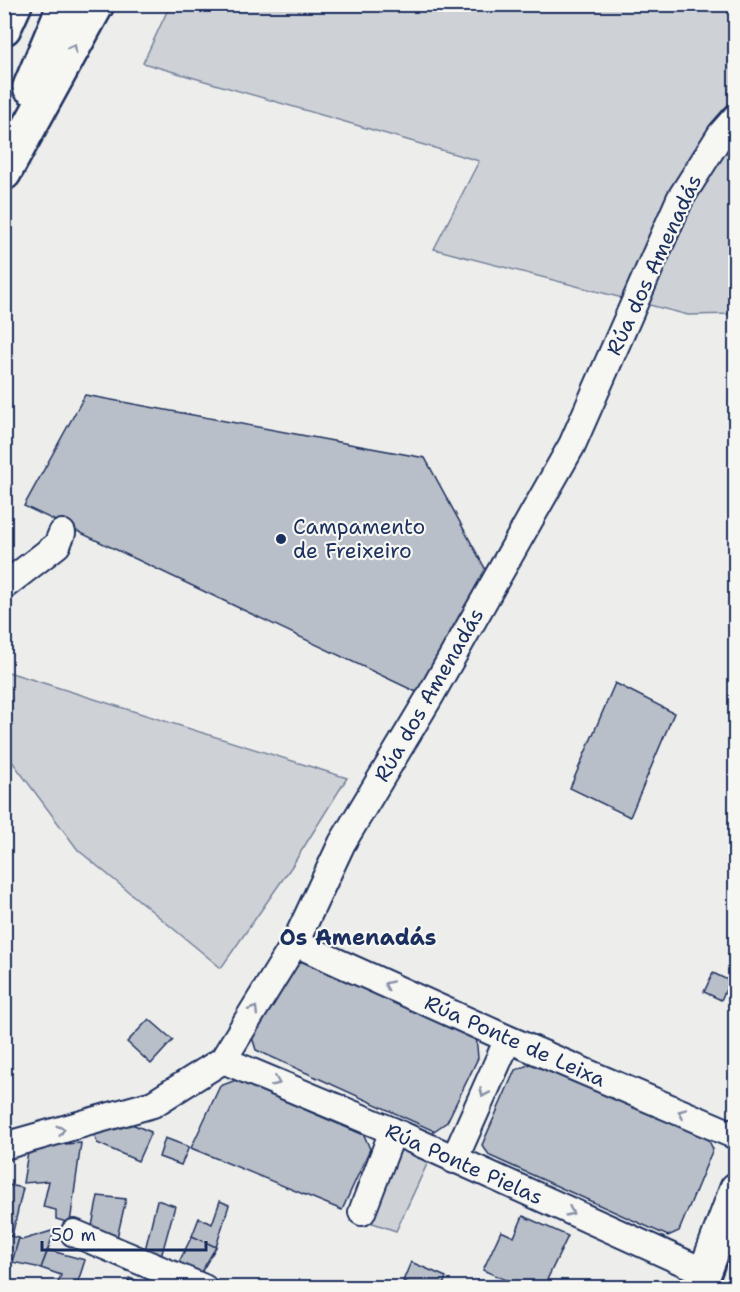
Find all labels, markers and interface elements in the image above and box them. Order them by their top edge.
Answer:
one-way arrow [66,43,77,54]
street label: Rúa dos Amenadás [600,170,708,360]
place label: Campamento de Freixeiro [293,513,425,565]
marker: Campamento de Freixeiro [274,532,288,546]
street label: Rúa dos Amenadás [368,603,490,787]
district label: Os Amenadás [280,923,436,952]
one-way arrow [383,980,394,992]
street label: Rúa Ponte de Leixa [420,989,610,1093]
one-way arrow [246,1006,258,1016]
one-way arrow [270,1075,281,1087]
one-way arrow [479,1086,491,1097]
one-way arrow [677,1108,688,1120]
street label: Rúa Ponte Pielas [381,1117,547,1211]
one-way arrow [55,1125,66,1137]
one-way arrow [564,1204,575,1216]
scale bar [42,1214,206,1252]
text: 50 m [51,1223,96,1247]

